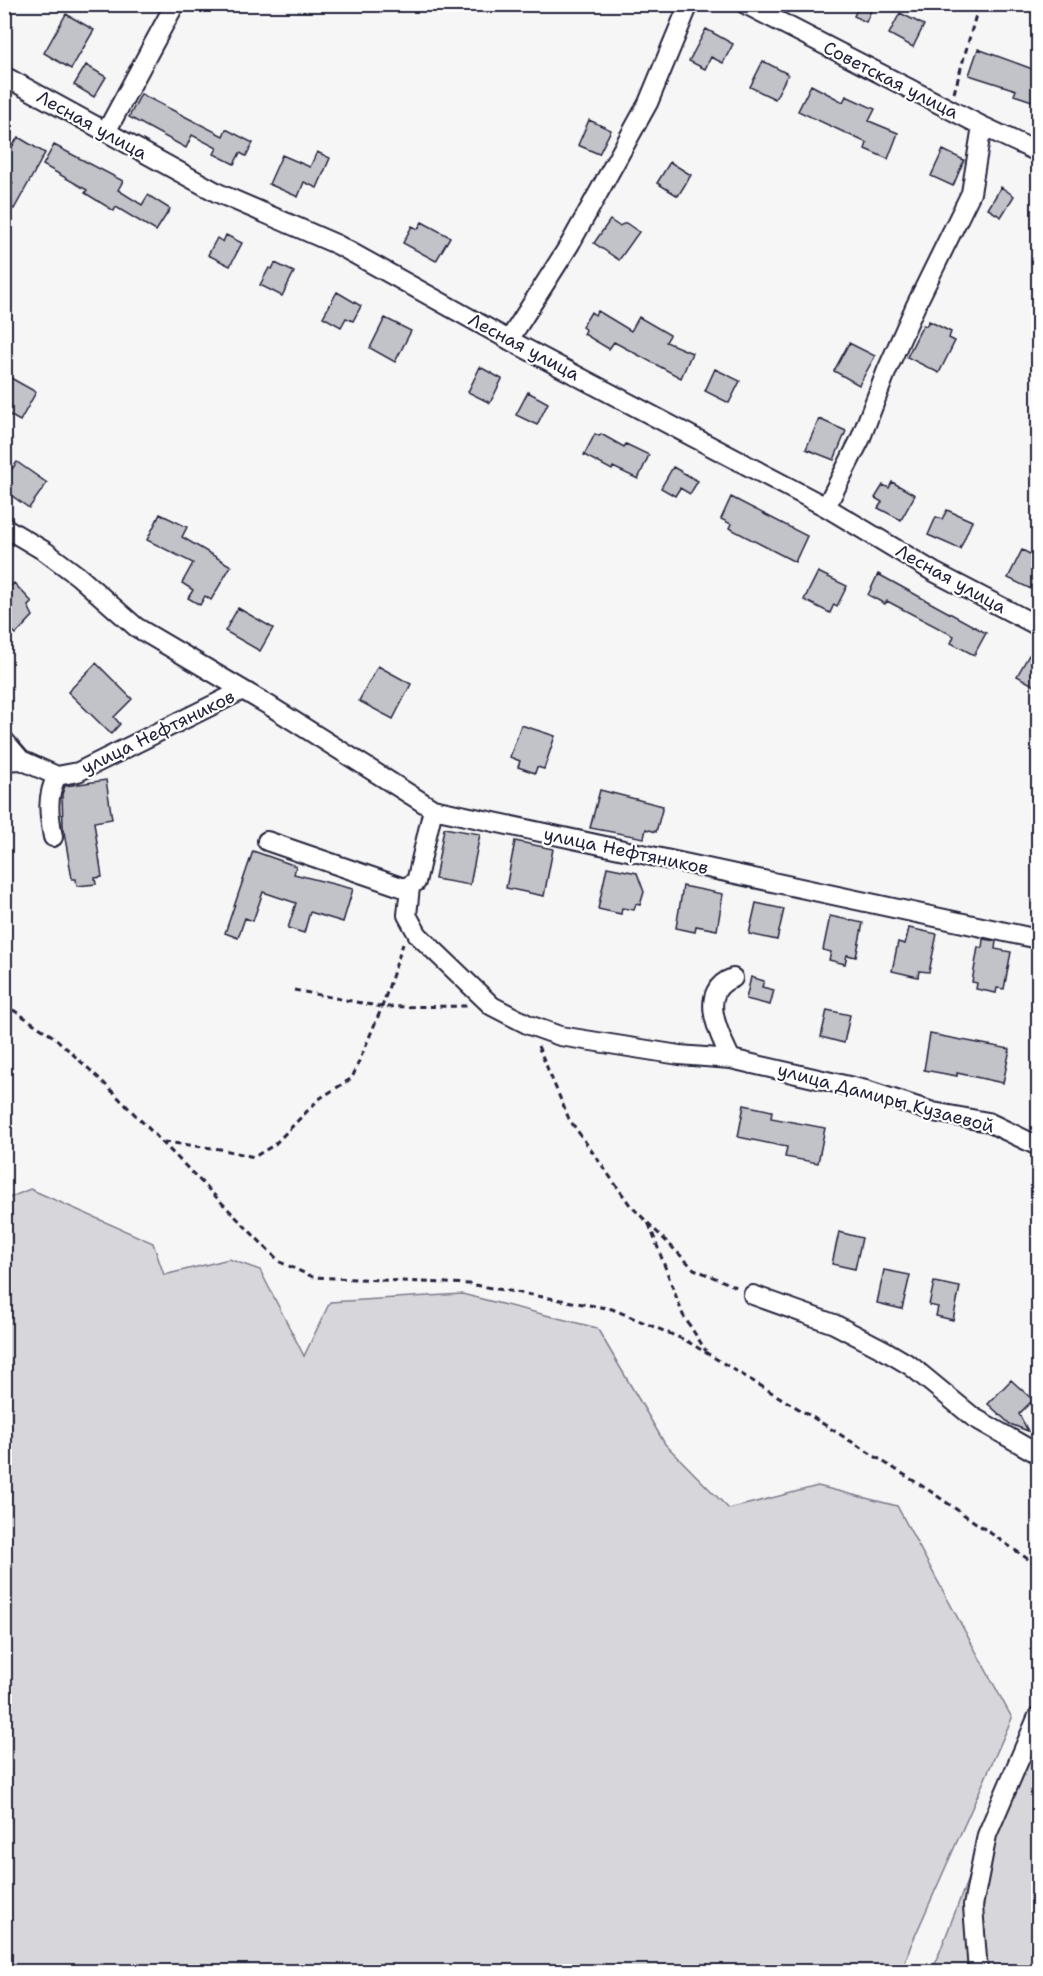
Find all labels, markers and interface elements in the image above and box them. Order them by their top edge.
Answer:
street label: Советская улица [819,36,963,124]
street label: Лесная улица [33,85,151,165]
street label: Лесная улица [464,308,584,386]
street label: Лесная улица [892,539,1010,619]
street label: улица Нефтяников [77,684,239,780]
street label: улица Нефтяников [541,822,711,880]
street label: улица Дамиры Кузаевой [775,1058,997,1139]

